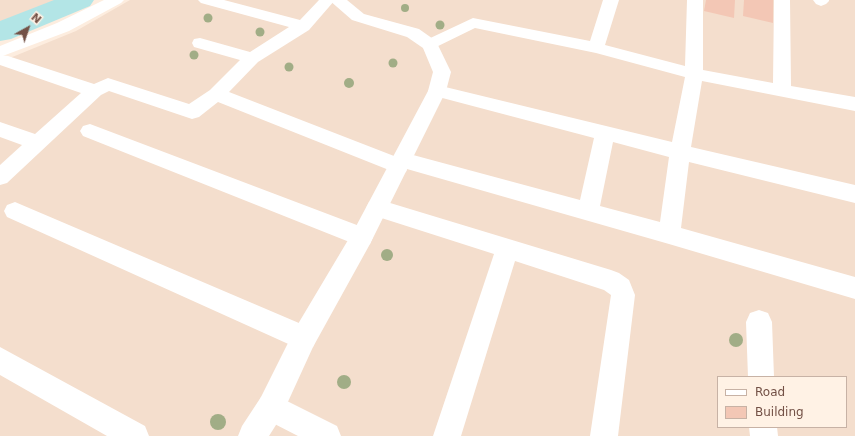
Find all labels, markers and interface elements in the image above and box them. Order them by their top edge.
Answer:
north arrow [8,8,48,48]
text: N [28,10,44,26]
legend [717,376,847,428]
text: Road [755,385,785,399]
text: Building [755,405,804,419]

